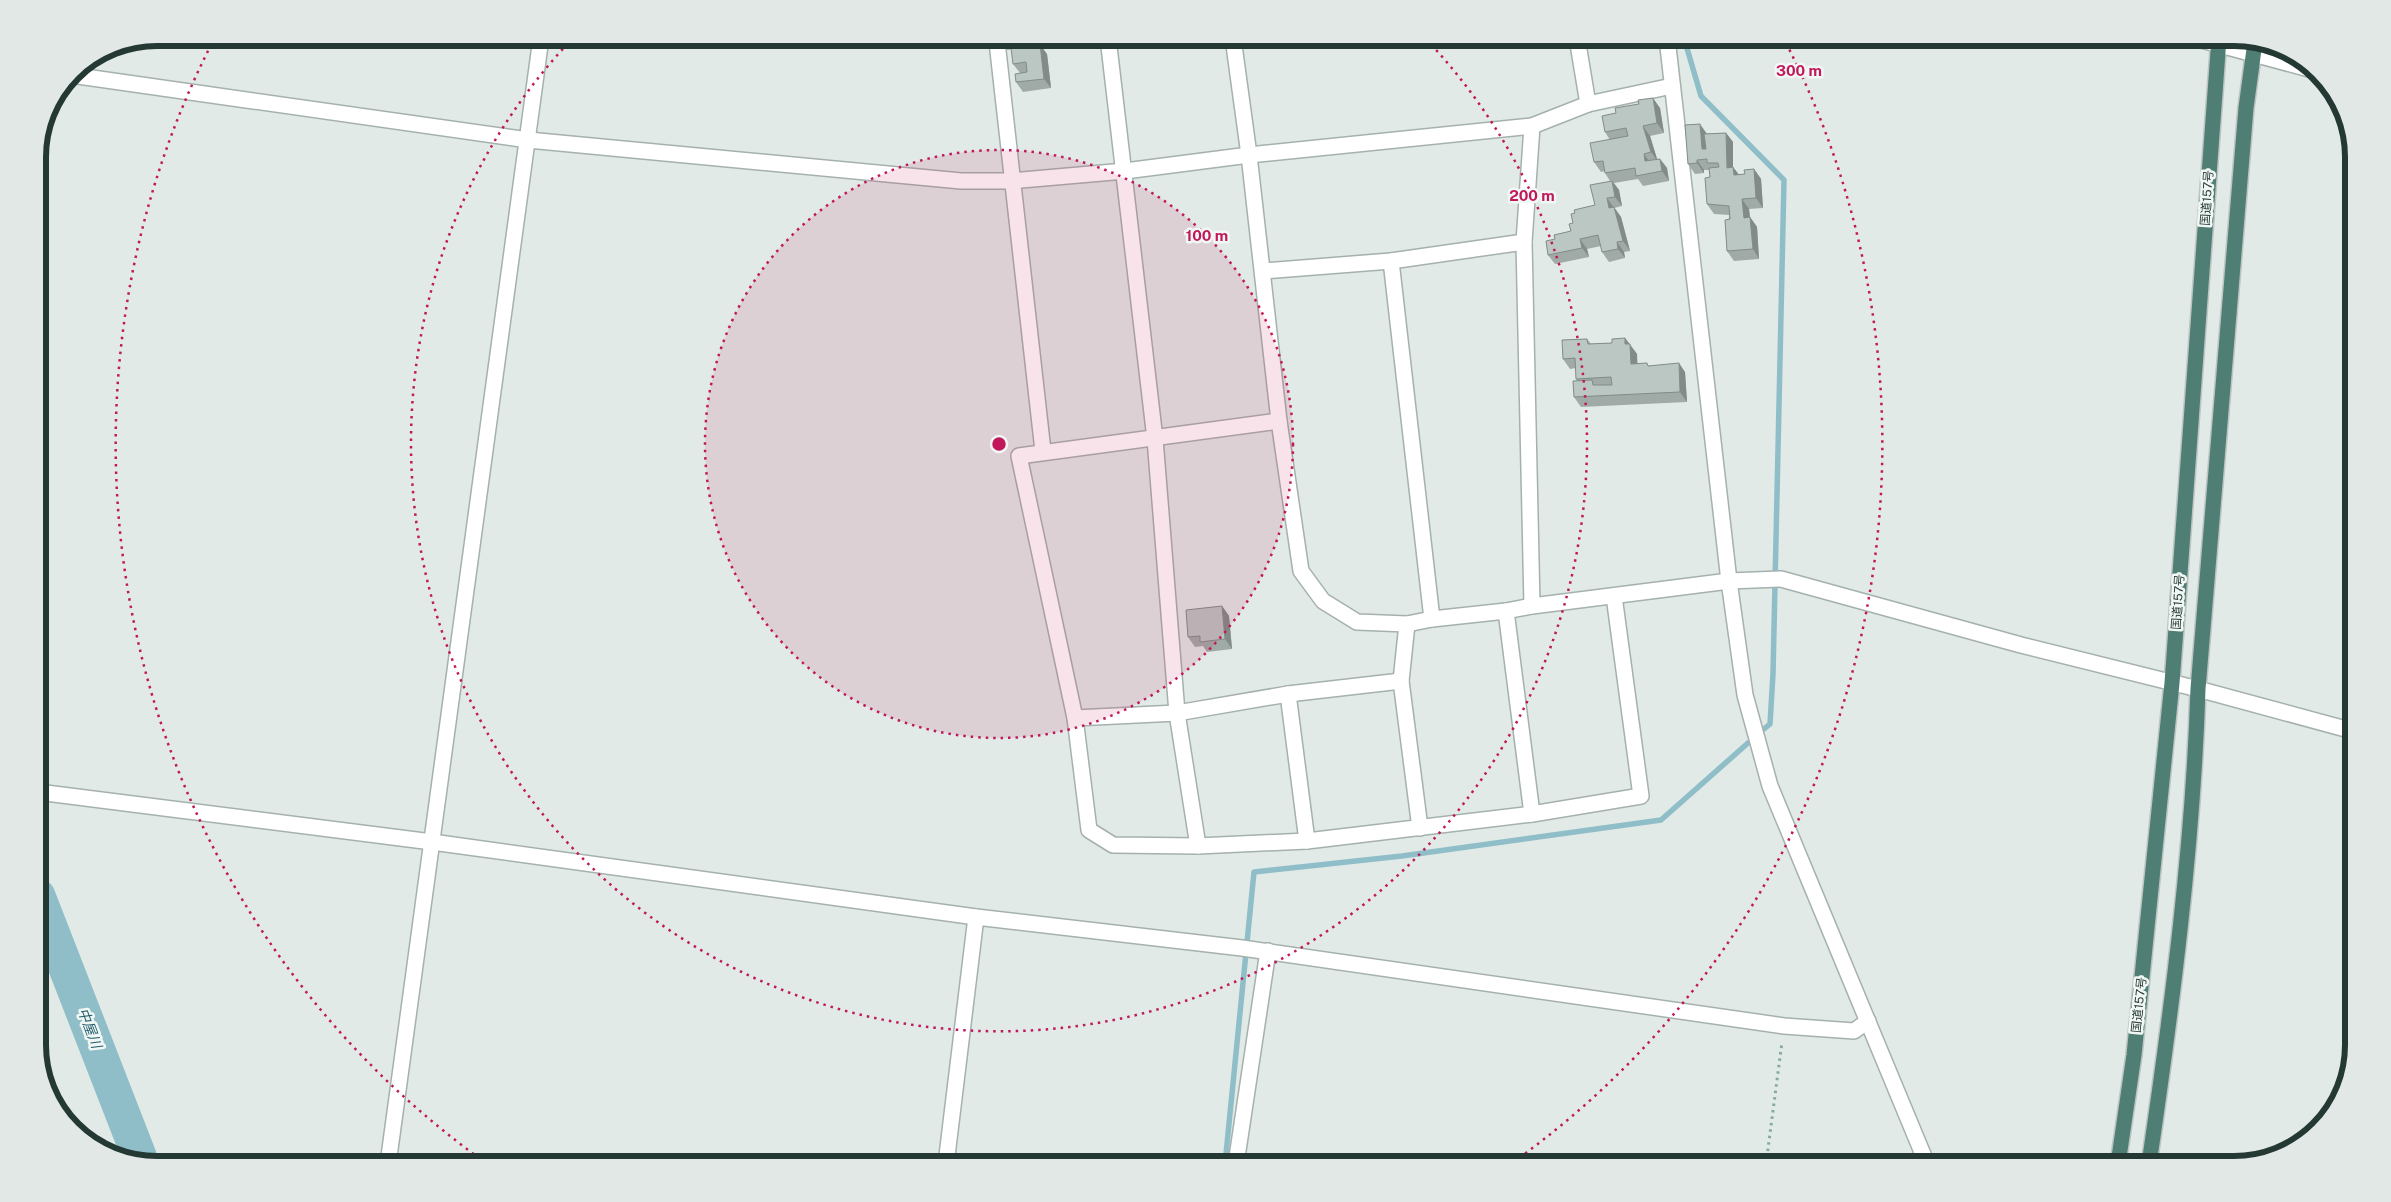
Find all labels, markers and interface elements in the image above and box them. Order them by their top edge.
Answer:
text: 300 m [1776,62,1822,79]
street label: 国道157号 [2198,170,2216,226]
text: 200 m [1509,187,1555,204]
text: 100 m [1186,227,1228,244]
centre of rings [990,435,1008,453]
street label: 国道157号 [2169,574,2187,630]
street label: 国道157号 [2129,977,2149,1033]
water label: 中屋川 [75,1006,106,1052]

